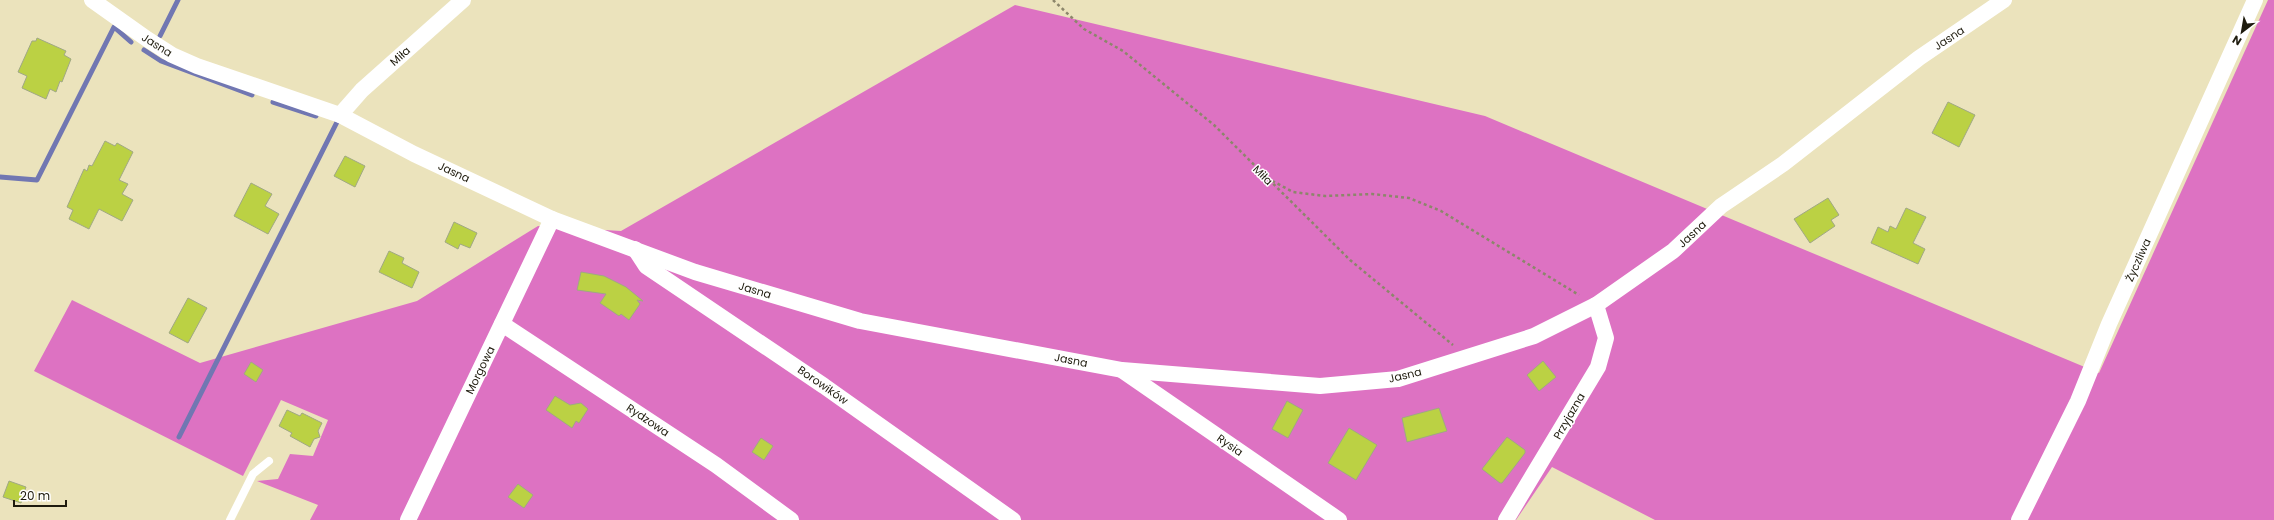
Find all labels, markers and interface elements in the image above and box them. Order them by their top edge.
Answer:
north arrow [2222,12,2262,52]
street label: Jasna [1931,22,1967,54]
street label: Jasna [139,29,175,61]
text: N [2229,32,2245,50]
street label: Miła [386,43,414,69]
street label: Jasna [435,158,473,186]
street label: Miła [1249,161,1277,189]
street label: Jasna [1674,217,1710,251]
street label: Życzliwa [2121,236,2155,284]
street label: Jasna [737,277,773,303]
street label: Morgowa [462,343,498,397]
street label: Jasna [1053,349,1089,371]
street label: Borowików [794,362,852,408]
street label: Jasna [1387,363,1423,387]
street label: Przyjazna [1549,390,1589,442]
street label: Rydzowa [623,400,673,440]
street label: Rysia [1214,430,1246,460]
scale bar [14,482,66,508]
text: 20 m [20,487,50,504]

